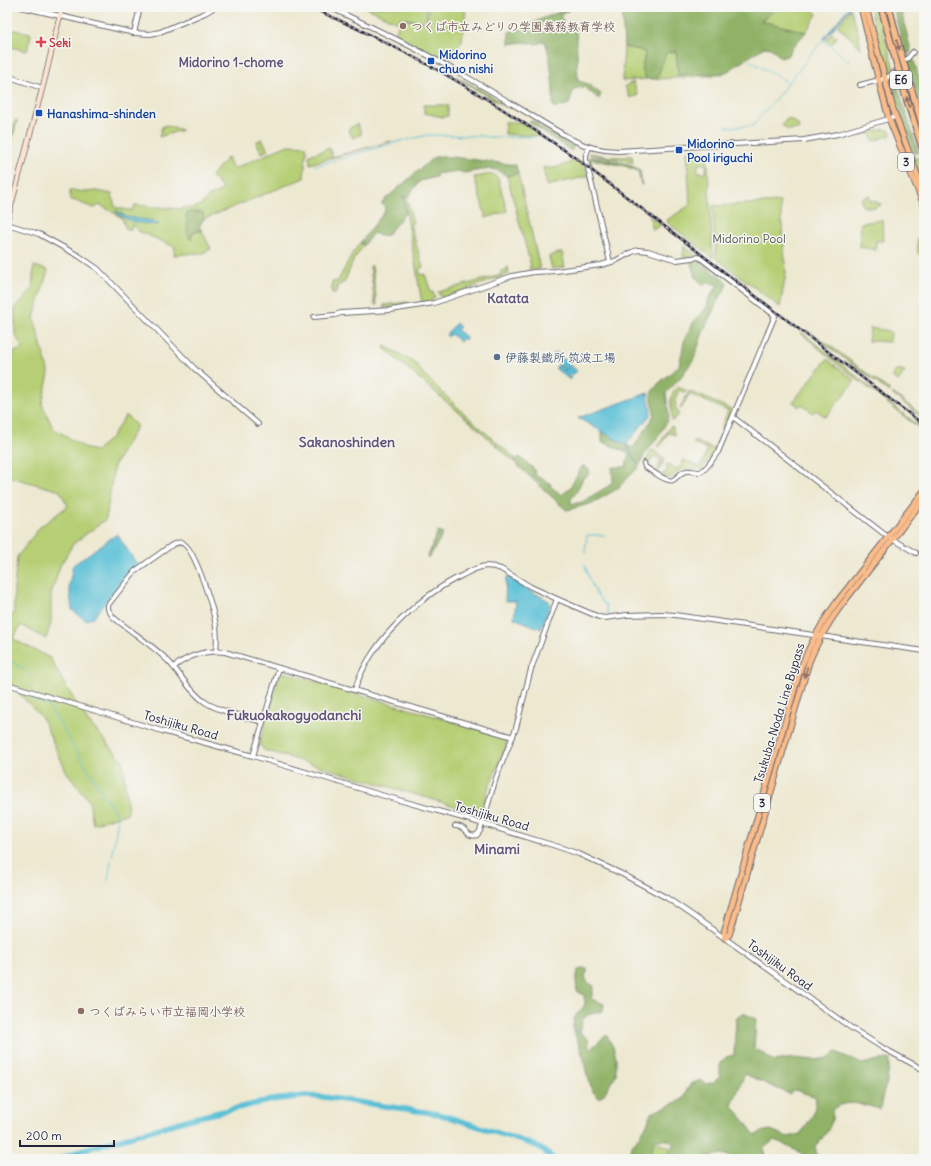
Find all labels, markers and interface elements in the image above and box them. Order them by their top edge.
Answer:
place label: つくば市立みどりの学園義務教育学校 [411,19,615,34]
marker: つくば市立みどりの学園義務教育学校 [398,21,408,31]
place label: Seki [49,35,71,50]
marker: Seki [36,37,46,47]
one-way arrow [896,39,902,51]
place label: Midorino chuo nishi [439,47,494,76]
district label: Midorino 1-chome [178,54,284,71]
marker: Midorino chuo nishi [426,56,436,66]
road number: E6 [890,71,912,89]
one-way arrow [905,96,911,108]
place label: Hanashima-shinden [47,106,156,121]
marker: Hanashima-shinden [34,108,44,118]
place label: Midorino Pool iriguchi [687,136,753,166]
marker: Midorino Pool iriguchi [674,145,684,155]
road number: 3 [898,153,914,171]
park label: Midorino Pool [712,231,786,246]
district label: Katata [487,289,529,307]
place label: 伊藤製鐵所 筑波工場 [505,350,616,365]
marker: 伊藤製鐵所 筑波工場 [492,352,502,362]
district label: Sakanoshinden [299,433,395,451]
street label: Tsukuba-Noda Line Bypass [750,641,808,785]
one-way arrow [803,666,809,678]
district label: Fukuokakogyodanchi [227,706,361,724]
street label: Toshijiku Road [142,707,220,743]
road number: 3 [754,794,770,812]
street label: Toshijiku Road [453,798,531,834]
district label: Minami [474,840,520,858]
street label: Toshijiku Road [745,936,815,994]
place label: つくばみらい市立福岡小学校 [89,1004,245,1019]
marker: つくばみらい市立福岡小学校 [76,1006,86,1016]
scale bar [20,1122,114,1148]
text: 200 m [26,1128,62,1143]

